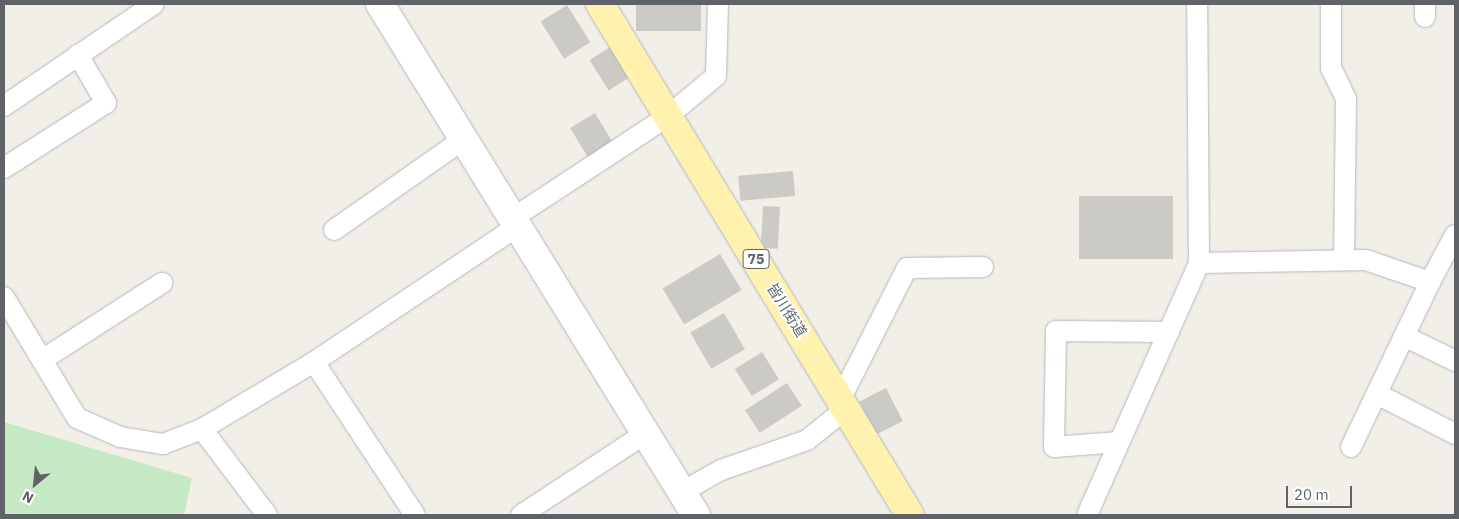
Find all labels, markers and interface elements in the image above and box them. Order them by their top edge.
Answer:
road number: 75 [742,248,770,270]
street label: 皆川街道 [763,280,811,340]
north arrow [10,459,60,509]
scale bar [1289,476,1355,508]
text: 20 m [1294,485,1329,504]
text: N [19,487,37,508]

